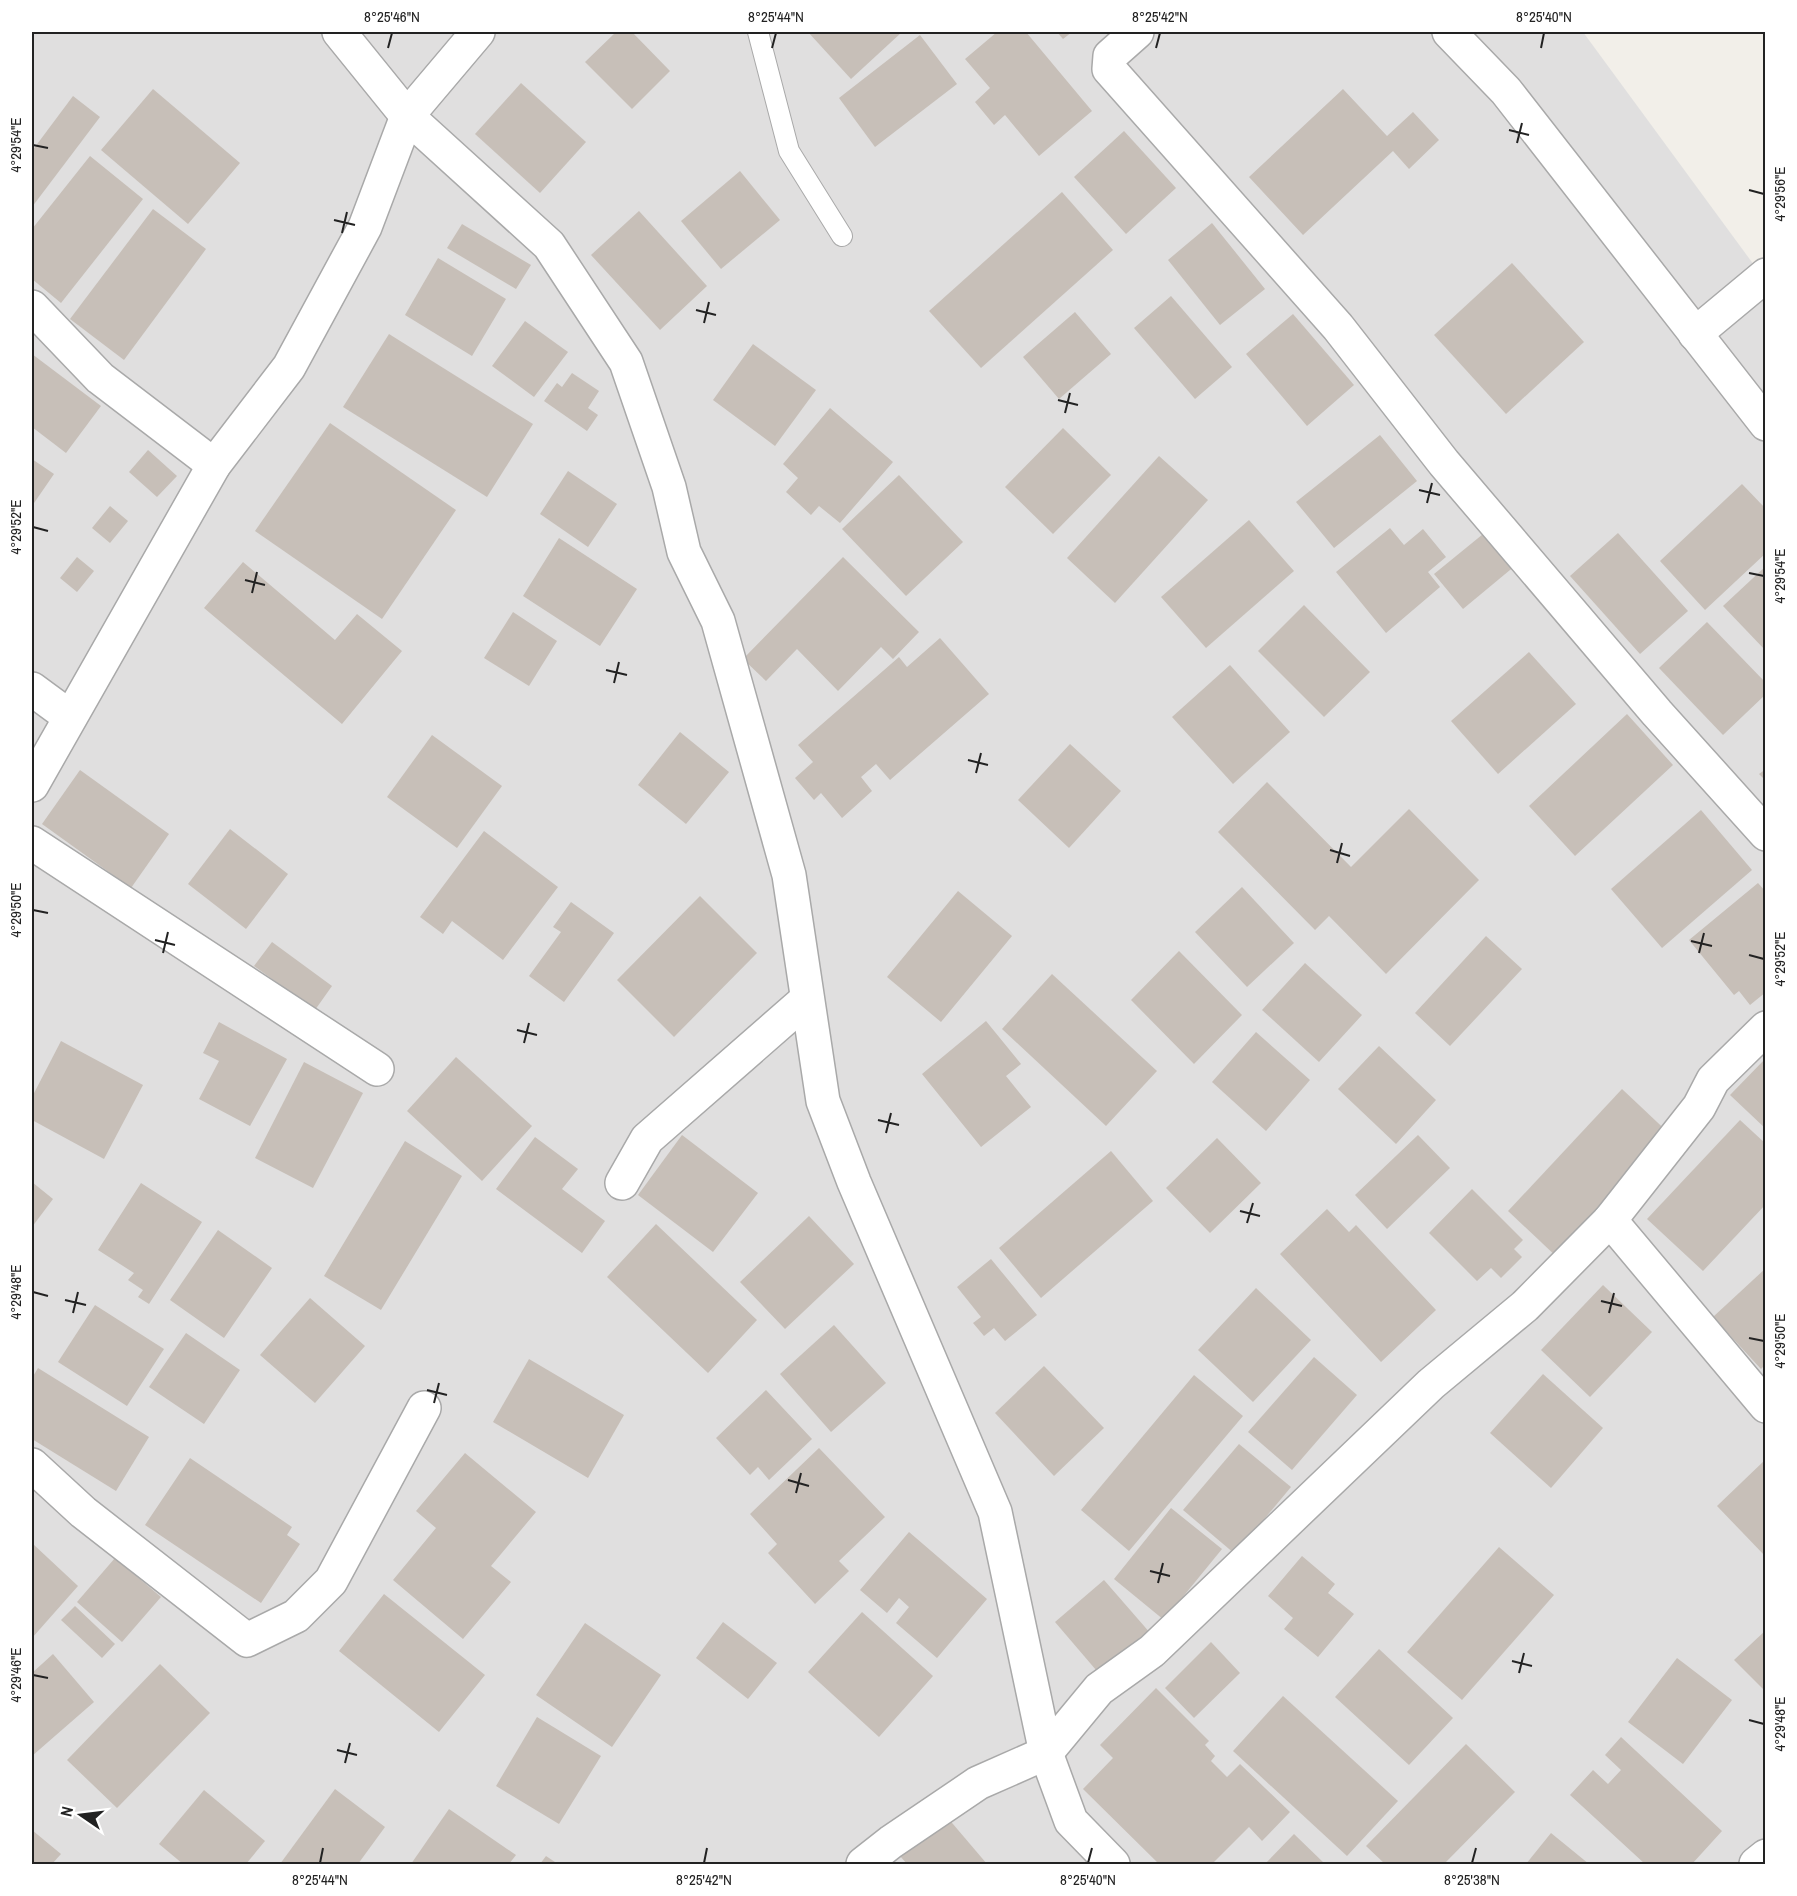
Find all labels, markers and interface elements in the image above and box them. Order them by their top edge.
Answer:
text: 8°25'46"N [364,6,420,27]
text: 8°25'44"N [748,6,804,27]
text: 8°25'42"N [1132,6,1188,27]
text: 8°25'40"N [1516,6,1572,27]
text: 4°29'54"E [5,117,26,173]
text: 4°29'56"E [1769,166,1790,222]
text: 4°29'52"E [5,499,26,555]
text: 4°29'54"E [1769,548,1790,604]
text: 4°29'50"E [5,882,26,938]
text: 4°29'52"E [1769,931,1790,987]
text: 4°29'48"E [5,1264,26,1320]
text: 4°29'50"E [1769,1313,1790,1369]
text: 4°29'46"E [5,1647,26,1703]
text: 4°29'48"E [1769,1696,1790,1752]
north arrow [51,1785,111,1845]
text: N [55,1804,78,1819]
text: 8°25'44"N [292,1869,348,1890]
text: 8°25'42"N [676,1869,732,1890]
text: 8°25'40"N [1060,1869,1116,1890]
text: 8°25'38"N [1444,1869,1500,1890]

